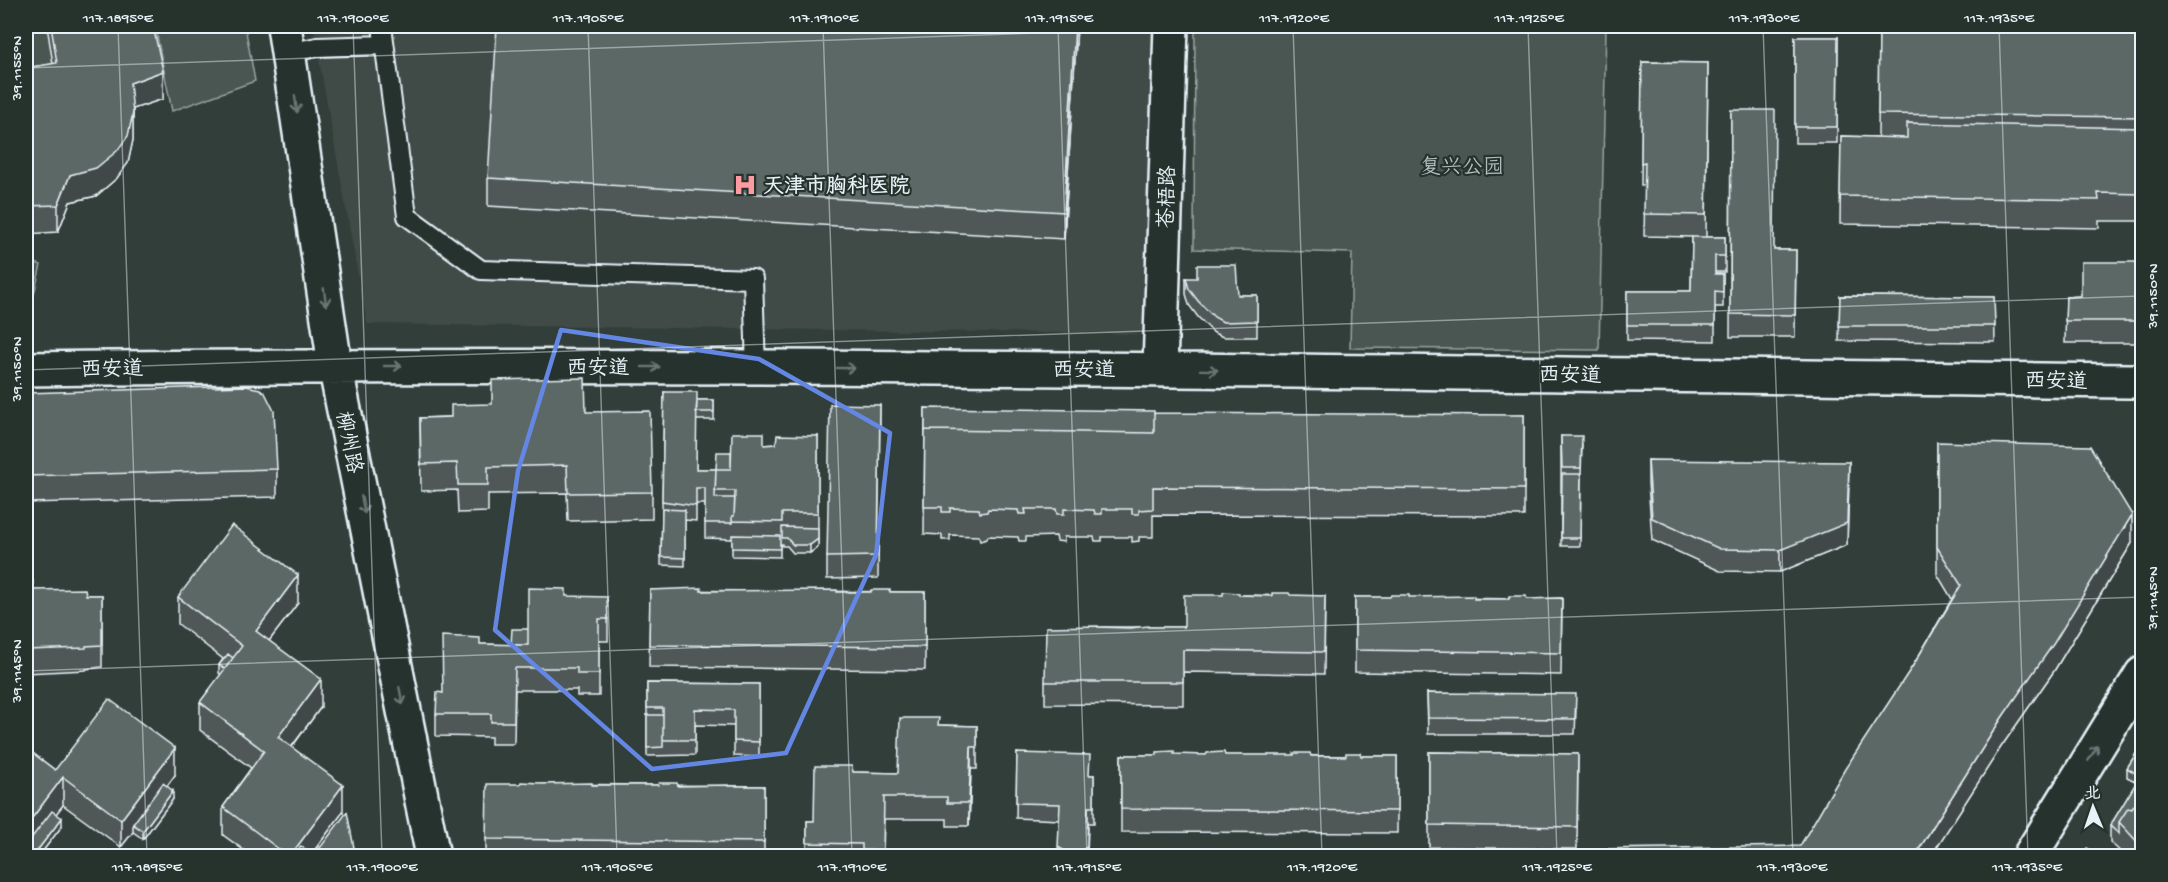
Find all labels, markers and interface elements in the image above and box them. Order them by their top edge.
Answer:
text: 117.1895°E [82,10,154,28]
text: 117.1900°E [316,10,389,28]
text: 117.1905°E [552,10,624,28]
text: 117.1910°E [789,10,859,28]
text: 117.1915°E [1024,10,1094,28]
text: 117.1920°E [1258,10,1330,28]
text: 117.1925°E [1493,10,1564,28]
text: 117.1930°E [1728,10,1800,28]
text: 117.1935°E [1963,10,2035,28]
text: 39.1155°N [9,36,27,101]
one-way arrow [290,94,301,114]
park label: 复兴公园 [1420,155,1504,182]
street label: 苍梧路 [1154,165,1183,229]
hospital icon: 天津市胸科医院 [732,172,758,198]
place label: 天津市胸科医院 [763,174,910,201]
text: 39.1150°N [2145,263,2163,330]
one-way arrow [319,287,330,306]
text: 39.1150°N [9,336,27,403]
street label: 西安道 [80,356,144,385]
street label: 西安道 [567,356,630,383]
street label: 西安道 [1053,358,1116,385]
one-way arrow [383,360,403,372]
one-way arrow [641,361,661,373]
one-way arrow [836,362,856,374]
street label: 西安道 [1538,362,1602,391]
one-way arrow [1199,364,1219,376]
street label: 西安道 [2024,368,2088,397]
street label: 柳州路 [328,409,367,476]
one-way arrow [358,495,369,514]
text: 39.1145°N [2145,566,2163,631]
text: 39.1145°N [9,639,27,704]
one-way arrow [396,686,407,706]
one-way arrow [2088,745,2100,762]
north arrow [2063,777,2123,837]
text: 北 [2084,785,2101,805]
text: 117.1895°E [111,859,183,877]
text: 117.1900°E [345,859,418,877]
text: 117.1905°E [581,859,653,877]
text: 117.1910°E [817,859,887,877]
text: 117.1915°E [1052,859,1122,877]
text: 117.1920°E [1286,859,1358,877]
text: 117.1925°E [1521,859,1592,877]
text: 117.1930°E [1756,859,1828,877]
text: 117.1935°E [1991,859,2063,877]

